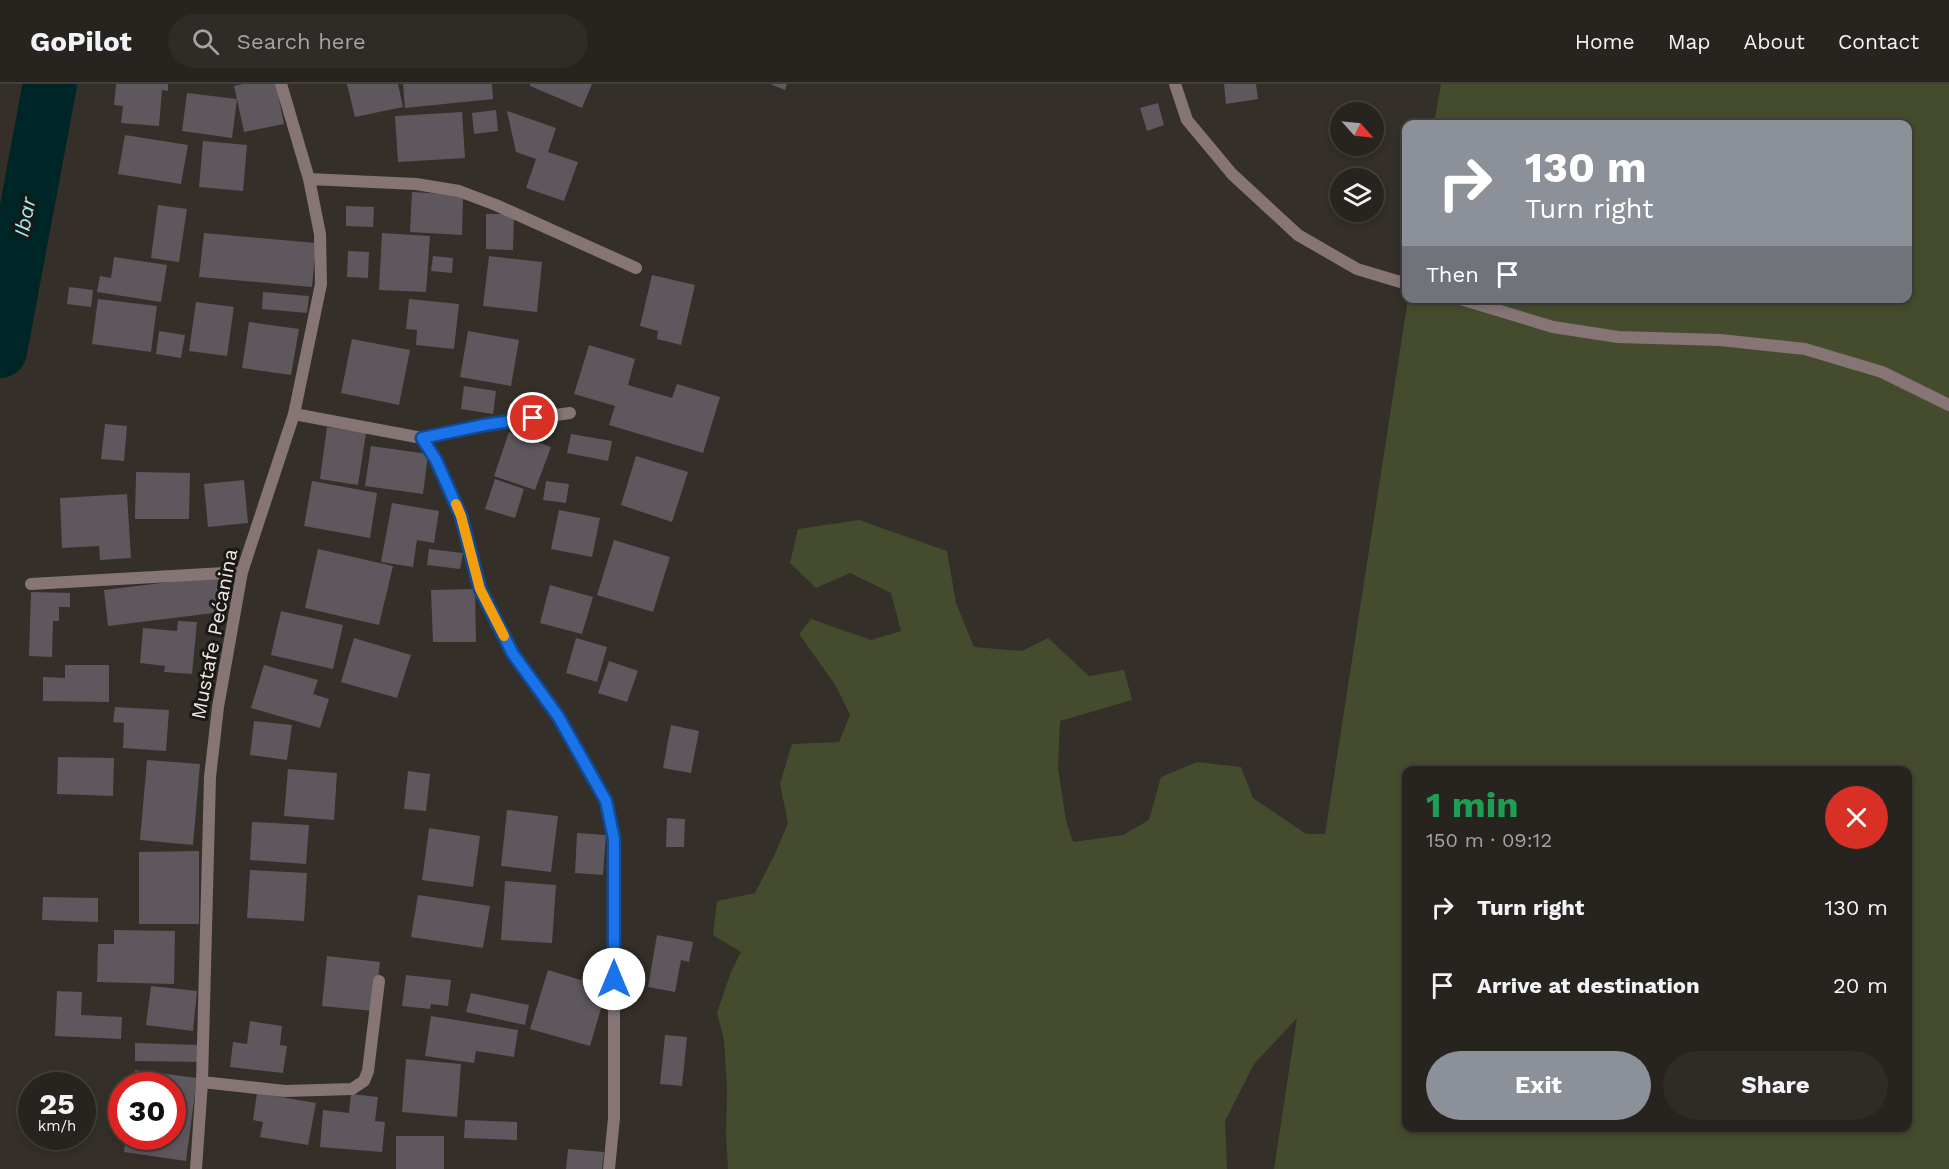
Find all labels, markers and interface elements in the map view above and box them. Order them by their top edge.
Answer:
search box [168,14,588,68]
text: GoPilot [30,25,132,58]
icon: search [189,25,222,58]
text: Search here [237,29,366,54]
text: Home [1575,29,1635,54]
text: Map [1668,29,1711,54]
text: About [1744,29,1805,54]
text: Contact [1838,29,1919,54]
north arrow [1330,102,1384,156]
map controls [1330,102,1384,222]
text: 130 m [1525,143,1647,192]
icon: right [1426,144,1504,222]
button: layers [1330,168,1384,222]
text: Turn right [1525,193,1654,225]
water label: Ibar [8,194,41,239]
icon: arrive [1491,258,1524,291]
text: Then [1426,262,1479,287]
pin [507,392,558,443]
icon: arrive [516,401,549,434]
street label: Mustafe Pećanina [186,547,242,721]
text: 1 min [1426,784,1518,826]
button: close [1825,786,1888,849]
text: 150 m · 09:12 [1426,828,1552,852]
icon: right [1426,891,1459,924]
text: Turn right [1477,895,1584,920]
text: 130 m [1824,895,1888,920]
position arrow [582,947,646,1011]
icon: arrive [1426,969,1459,1002]
text: Arrive at destination [1477,973,1700,998]
text: 20 m [1833,973,1888,998]
button: Exit [1426,1051,1651,1120]
button: Share [1663,1051,1888,1120]
speed limit sign: 30 [108,1072,186,1150]
text: 25 [39,1086,75,1121]
text: km/h [38,1117,76,1135]

